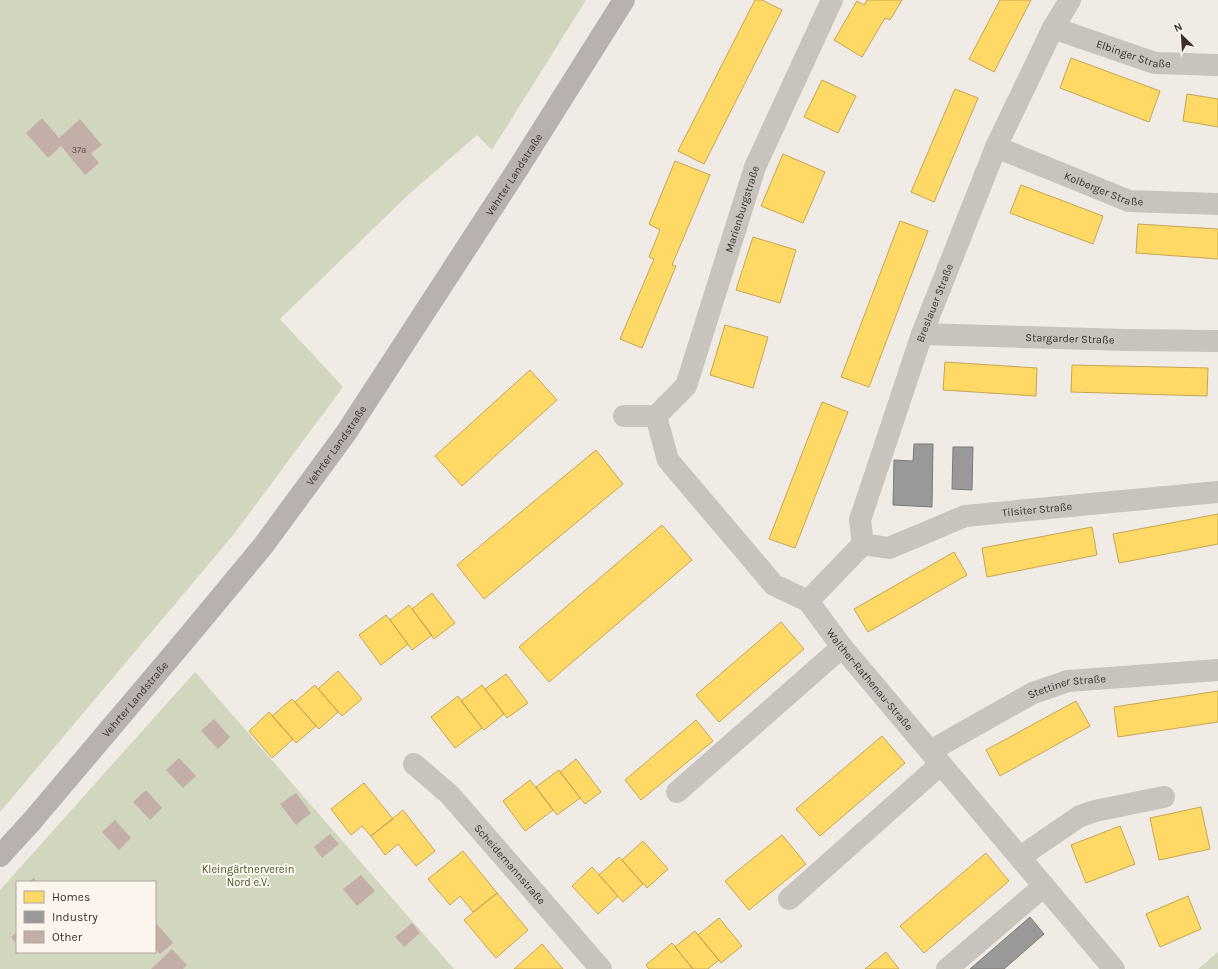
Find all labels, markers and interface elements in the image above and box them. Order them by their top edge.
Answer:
north arrow [1162,16,1202,56]
text: N [1172,20,1184,35]
street label: Elbinger Straße [1094,37,1171,71]
street label: Vehrter Landstraße [483,131,546,218]
house number: 37a [72,145,86,155]
street label: Marienburgstraße [722,164,762,254]
street label: Kolberger Straße [1062,169,1144,208]
street label: Breslauer Straße [914,261,956,344]
street label: Stargarder Straße [1025,331,1115,347]
street label: Vehrter Landstraße [304,403,369,488]
street label: Tilsiter Straße [1001,500,1073,519]
street label: Walther-Rathenau-Straße [824,626,916,734]
street label: Vehrter Landstraße [100,659,171,740]
street label: Stettiner Straße [1025,672,1107,702]
street label: Scheidemannstraße [471,822,548,908]
park label: Kleingärtnerverein Nord e.V. [202,863,294,889]
legend [16,881,156,953]
text: Homes [52,890,90,904]
text: Industry [52,910,98,924]
text: Other [52,930,83,944]

